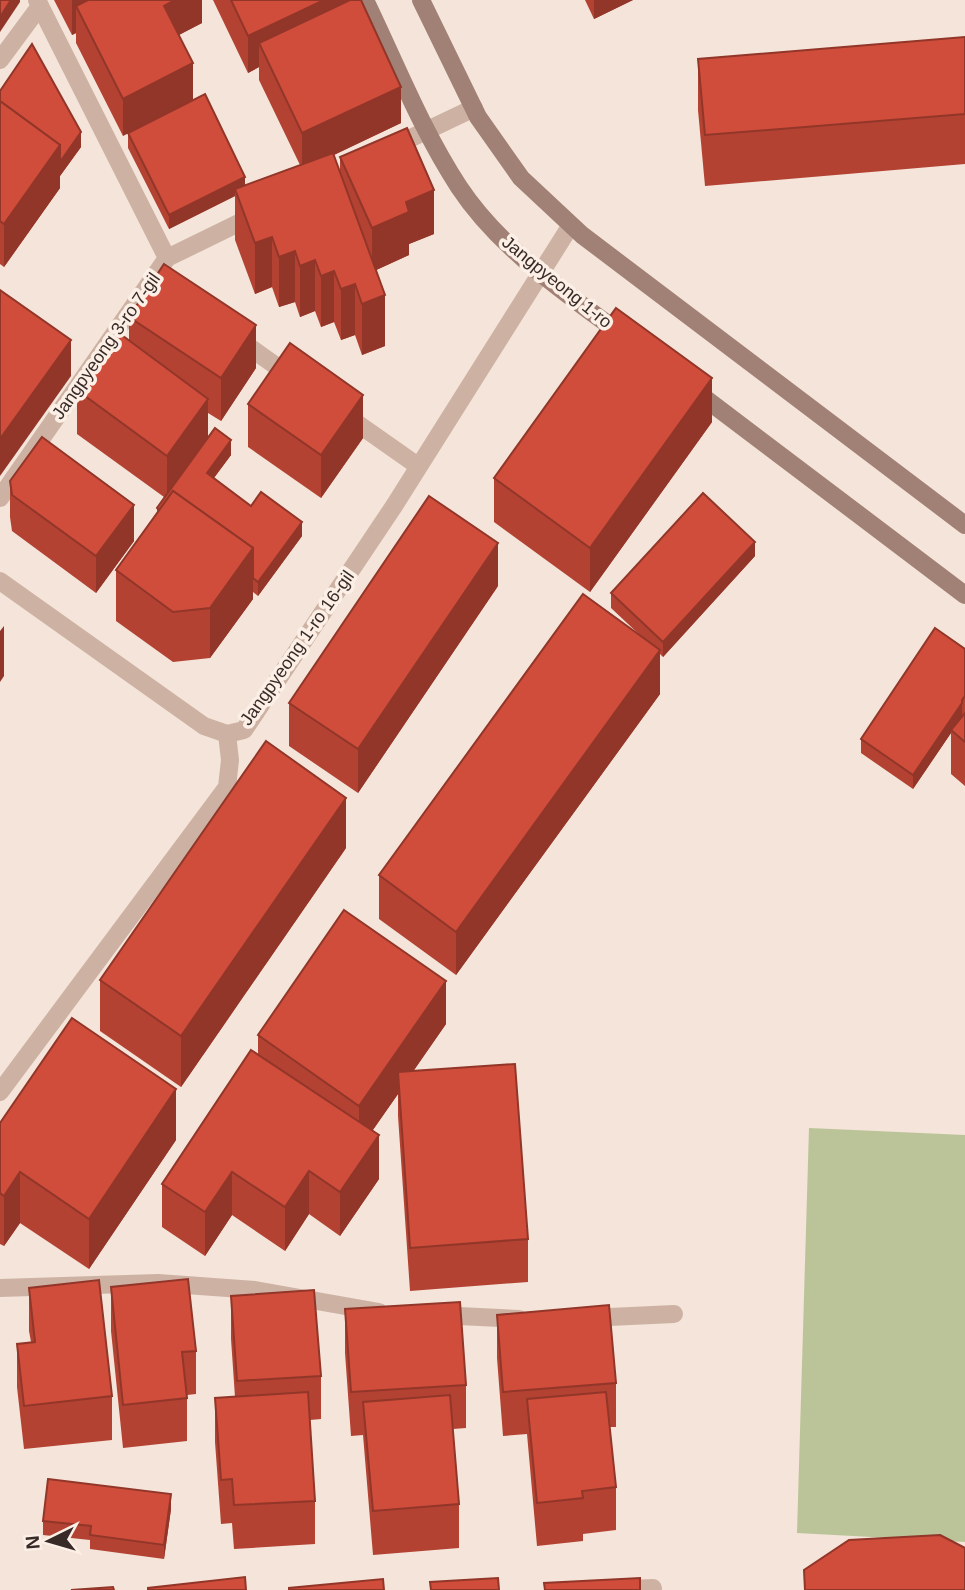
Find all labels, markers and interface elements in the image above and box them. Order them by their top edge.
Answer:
street label: Jangpyeong 1-ro [498,232,616,332]
street label: Jangpyeong 3-ro 7-gil [48,269,164,423]
street label: Jangpyeong 1-ro 16-gil [236,567,358,729]
north arrow [14,1506,84,1576]
text: N [22,1535,44,1550]

